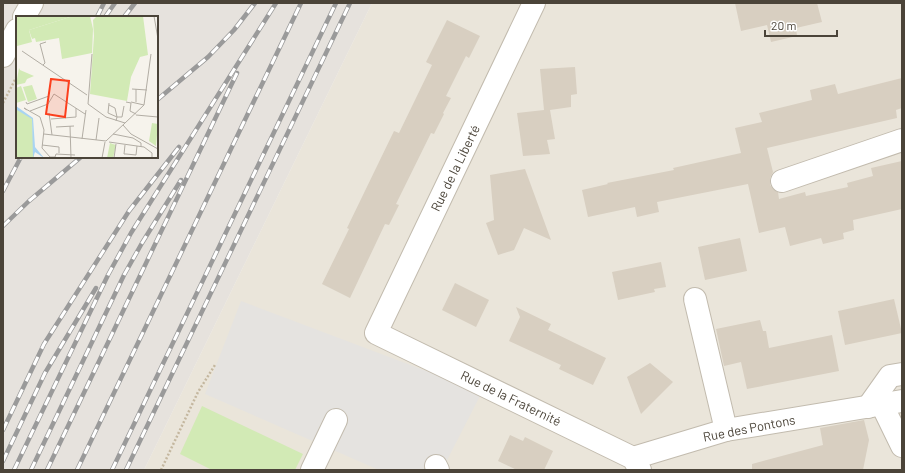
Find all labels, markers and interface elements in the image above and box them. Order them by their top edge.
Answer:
scale bar [765,12,837,38]
inset map [16,16,158,158]
text: 20 m [771,18,797,32]
street label: Rue de la Liberté [427,122,483,214]
street label: Rue de la Fraternité [458,367,564,429]
street label: Rue des Pontons [702,411,796,445]

